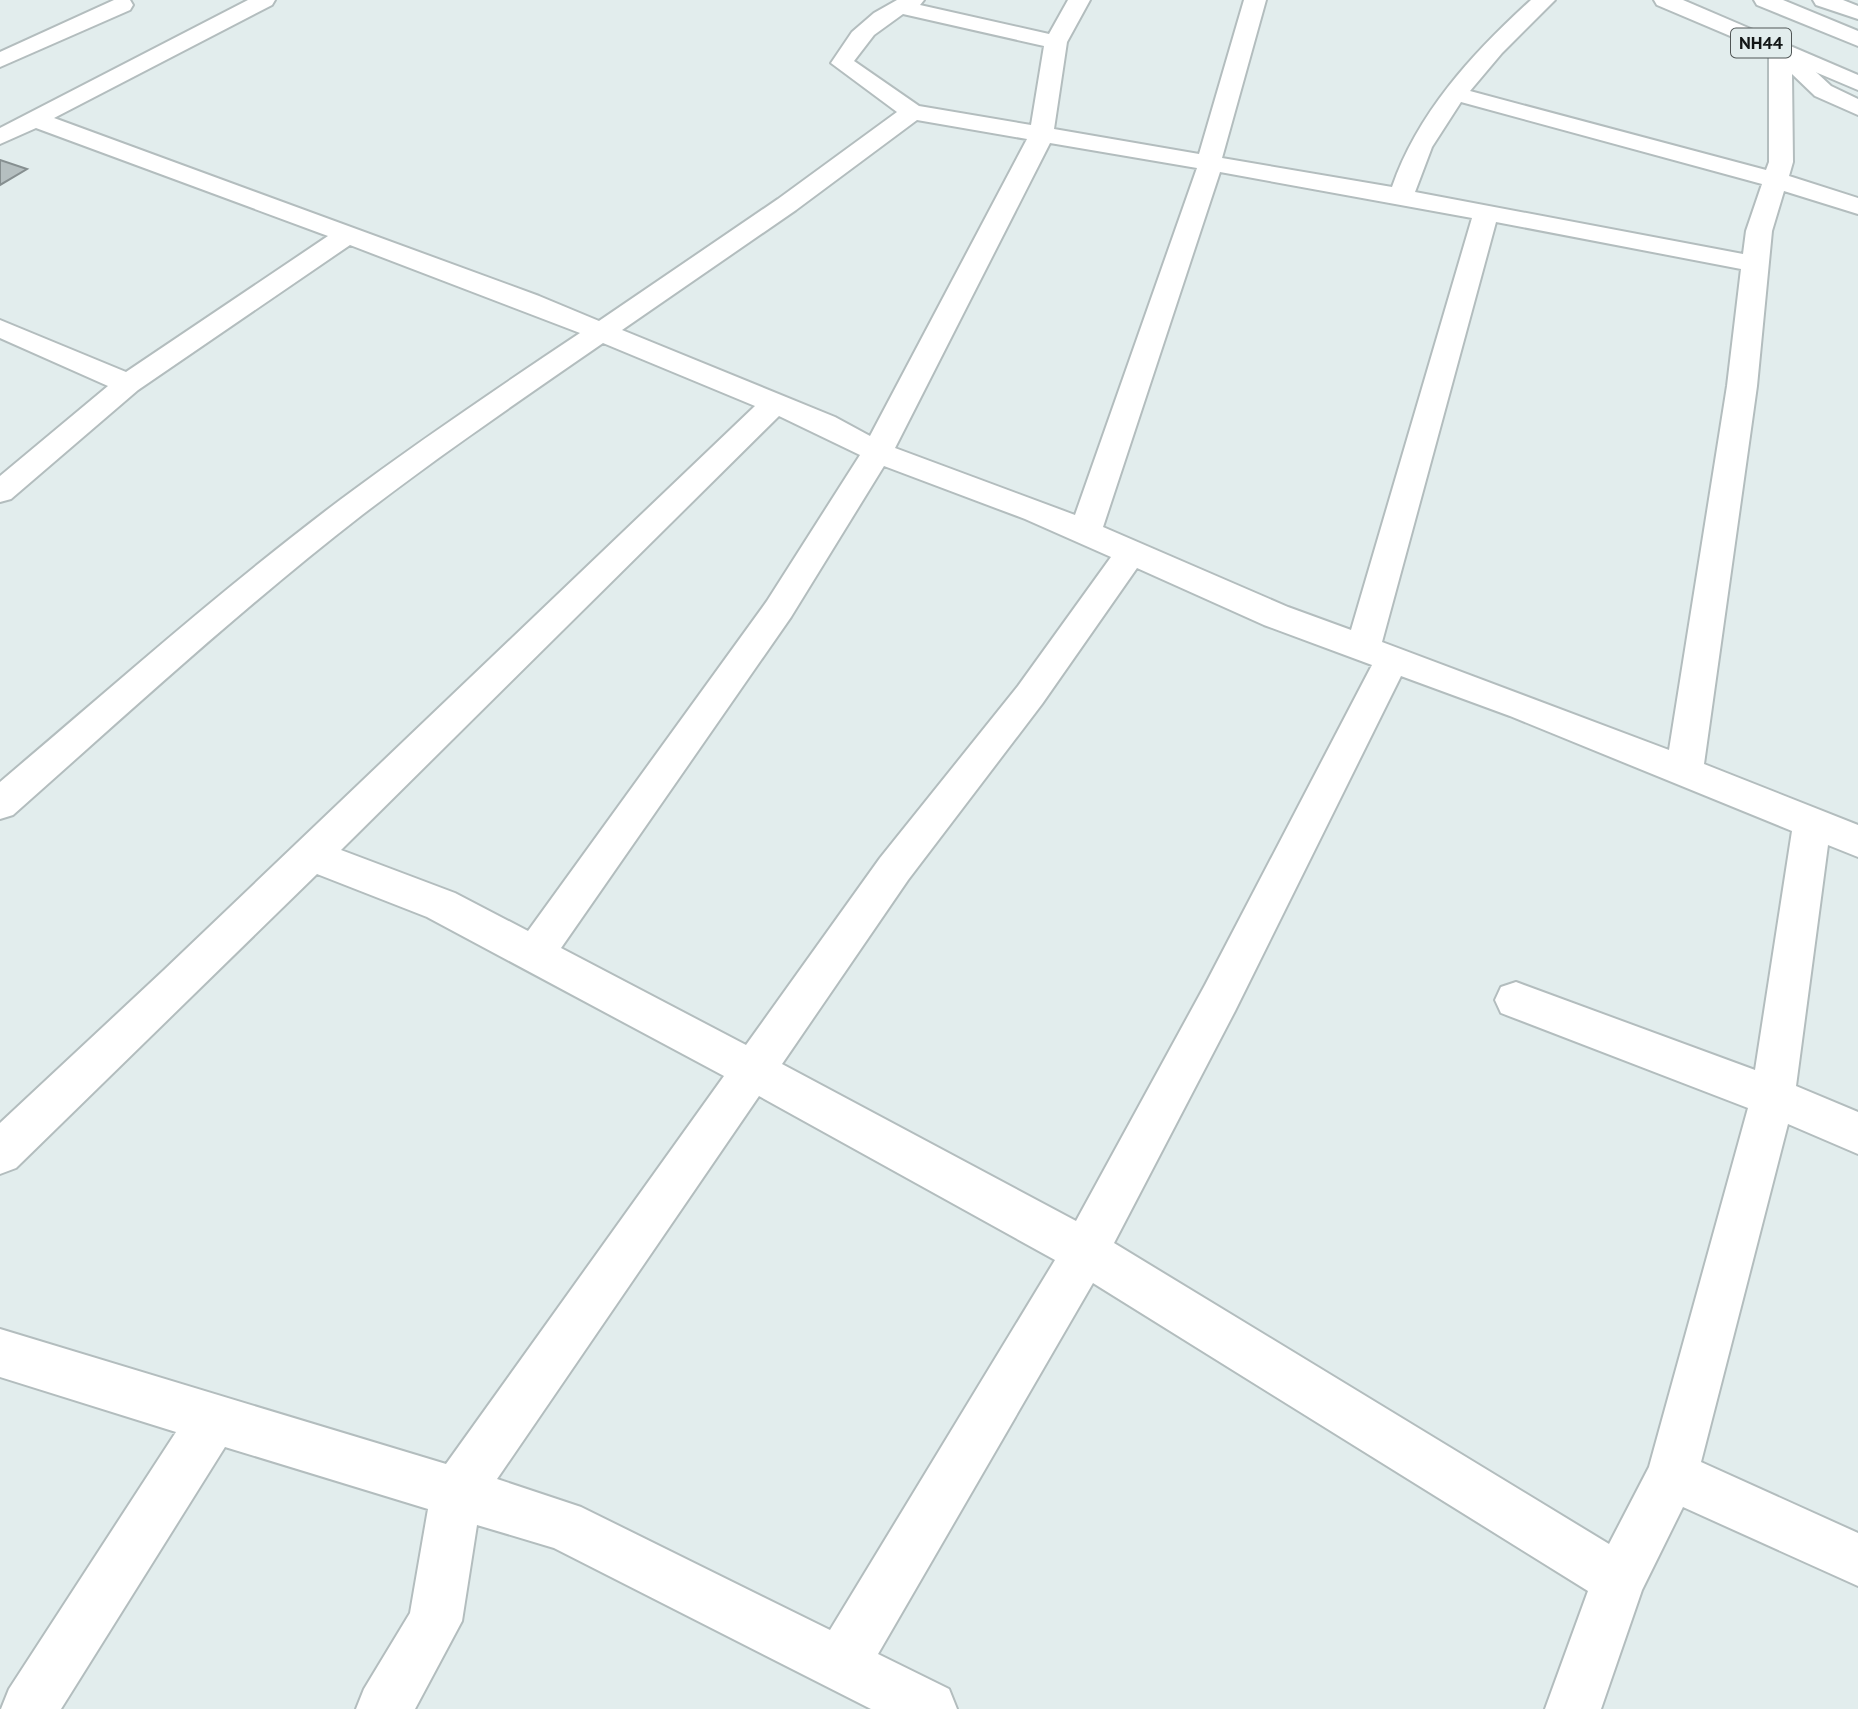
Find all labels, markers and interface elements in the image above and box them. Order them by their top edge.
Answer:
road number: NH44 [1731,28,1791,58]

